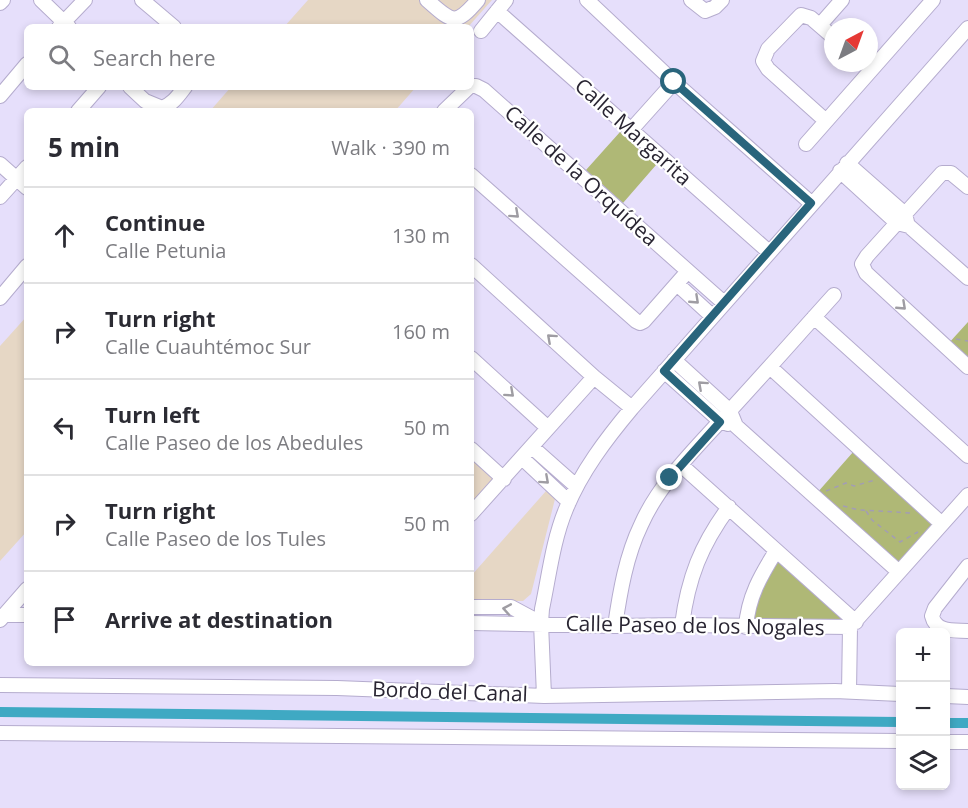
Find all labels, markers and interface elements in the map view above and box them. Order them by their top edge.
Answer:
north arrow [824,18,878,72]
search box [24,24,474,90]
icon: search [45,41,78,74]
text: Search here [93,42,216,72]
route start [660,68,686,94]
street label: Calle Margarita [569,71,698,191]
street label: Calle de la Orquídea [499,99,664,252]
text: 5 min [48,129,120,165]
text: Walk · 390 m [331,134,450,161]
text: Continue [105,207,205,237]
one-way arrow [508,207,519,218]
icon: ahead [48,219,81,252]
text: 130 m [392,222,450,249]
text: Calle Petunia [105,237,226,264]
one-way arrow [688,293,699,304]
one-way arrow [895,299,905,310]
text: Turn right [105,303,216,333]
icon: right [48,315,81,348]
text: 160 m [392,318,450,345]
text: Calle Cuauhtémoc Sur [105,333,311,360]
one-way arrow [547,334,558,345]
one-way arrow [698,381,709,392]
one-way arrow [503,386,513,397]
text: Turn left [105,399,200,429]
icon: left [48,411,81,444]
text: 50 m [403,414,450,441]
text: Calle Paseo de los Abedules [105,429,363,456]
route end [656,464,682,490]
one-way arrow [539,473,549,484]
text: Turn right [105,495,216,525]
icon: right [48,507,81,540]
text: 50 m [403,510,450,537]
text: Calle Paseo de los Tules [105,525,326,552]
icon: arrive [48,603,81,636]
one-way arrow [502,603,512,616]
text: Arrive at destination [105,604,333,634]
street label: Calle Paseo de los Nogales [565,609,825,641]
map controls [896,628,950,790]
button: + [896,628,950,682]
street label: Bordo del Canal [372,674,528,708]
button: − [896,682,950,736]
button: layers [896,736,950,790]

